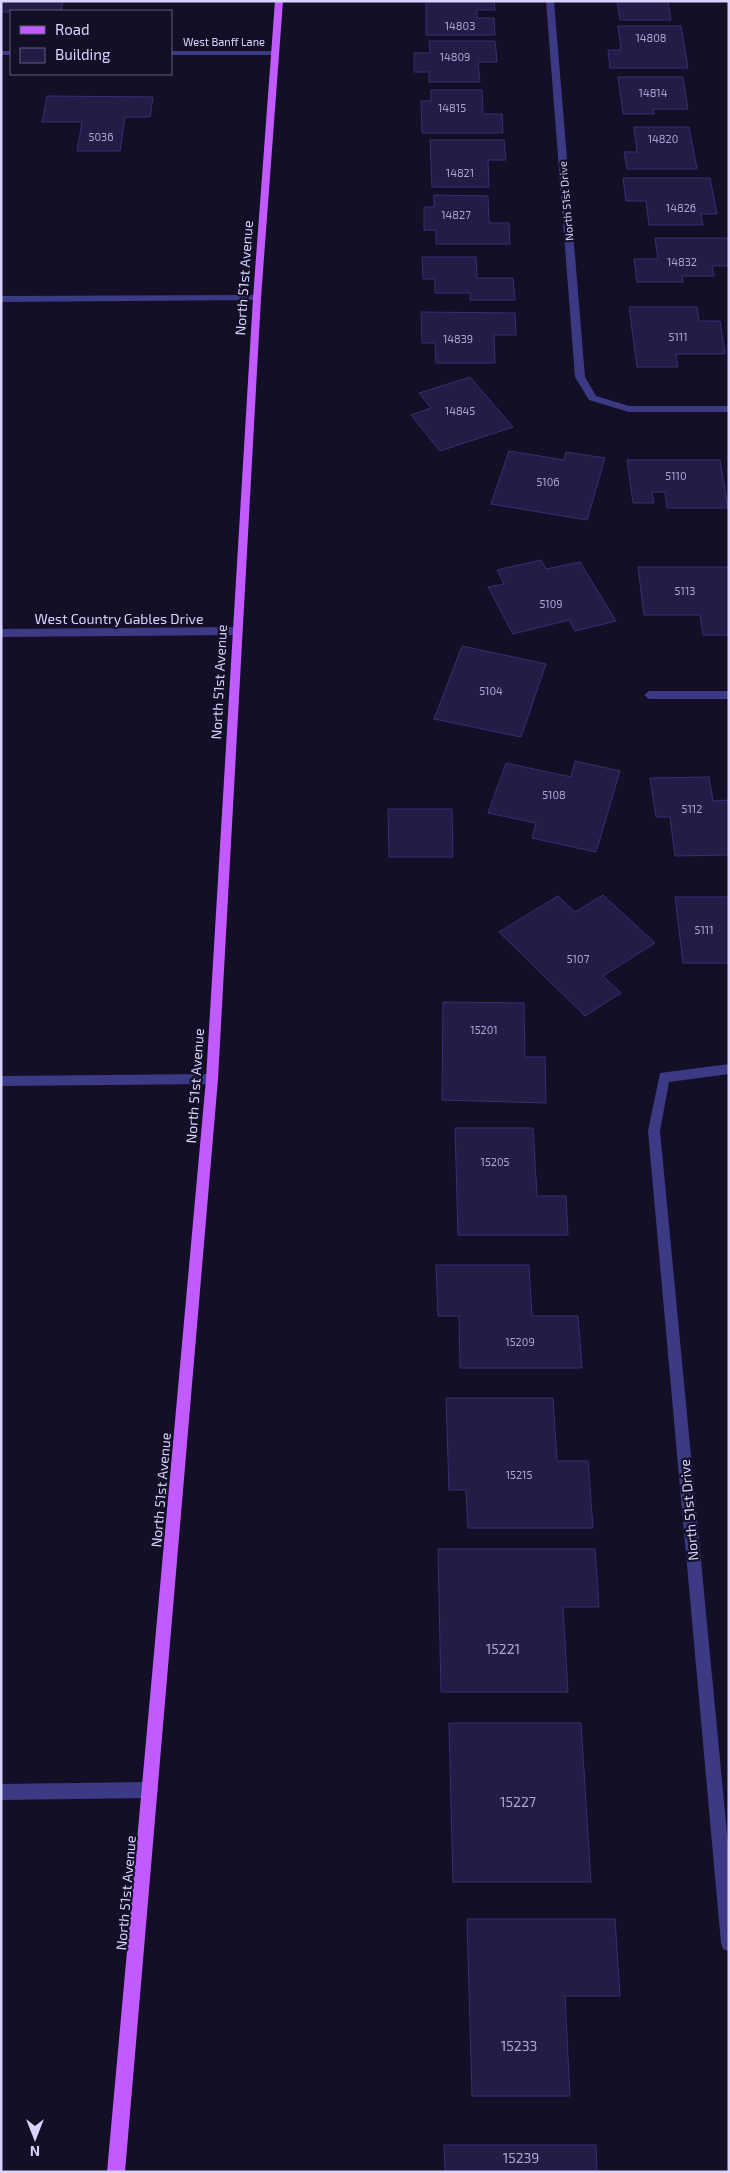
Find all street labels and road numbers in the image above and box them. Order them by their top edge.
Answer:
street label: West Banff Lane [183,35,265,48]
street label: North 51st Drive [556,161,575,241]
street label: North 51st Avenue [231,220,256,336]
street label: West Country Gables Drive [35,610,203,627]
street label: North 51st Avenue [207,624,230,740]
street label: North 51st Avenue [182,1028,207,1144]
street label: North 51st Avenue [147,1432,174,1548]
street label: North 51st Drive [676,1459,701,1562]
street label: North 51st Avenue [112,1835,139,1951]

